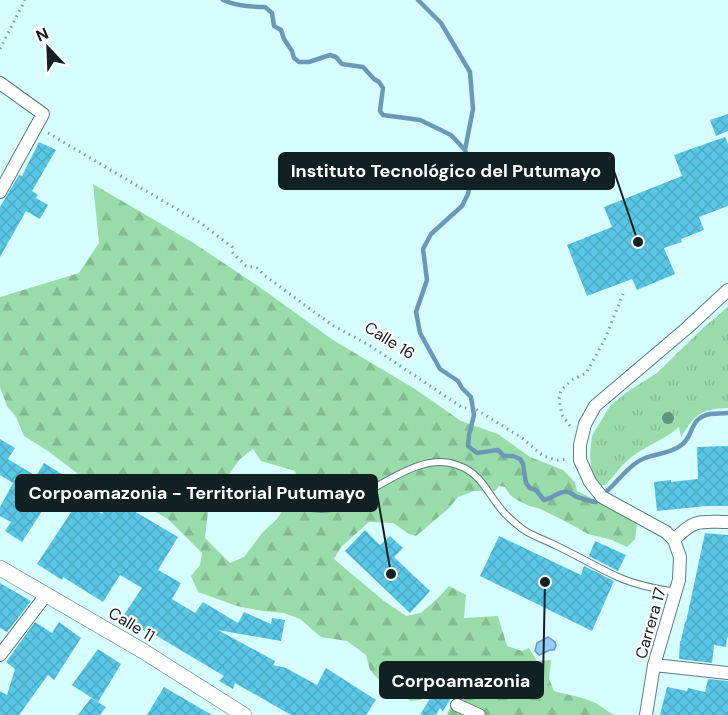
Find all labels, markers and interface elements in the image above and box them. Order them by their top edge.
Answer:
north arrow [18,18,78,78]
text: N [33,23,52,47]
callout: Instituto Tecnológico del Putumayo [279,153,614,189]
text: Instituto Tecnológico del Putumayo [291,159,601,183]
street label: Calle 16 [361,317,419,364]
callout: Corpoamazonia - Territorial Putumayo [16,475,377,511]
text: Corpoamazonia - Territorial Putumayo [29,481,365,505]
street label: Carrera 17 [630,585,671,661]
street label: Calle 11 [105,602,159,646]
callout: Corpoamazonia [380,662,543,698]
text: Corpoamazonia [392,669,530,693]

